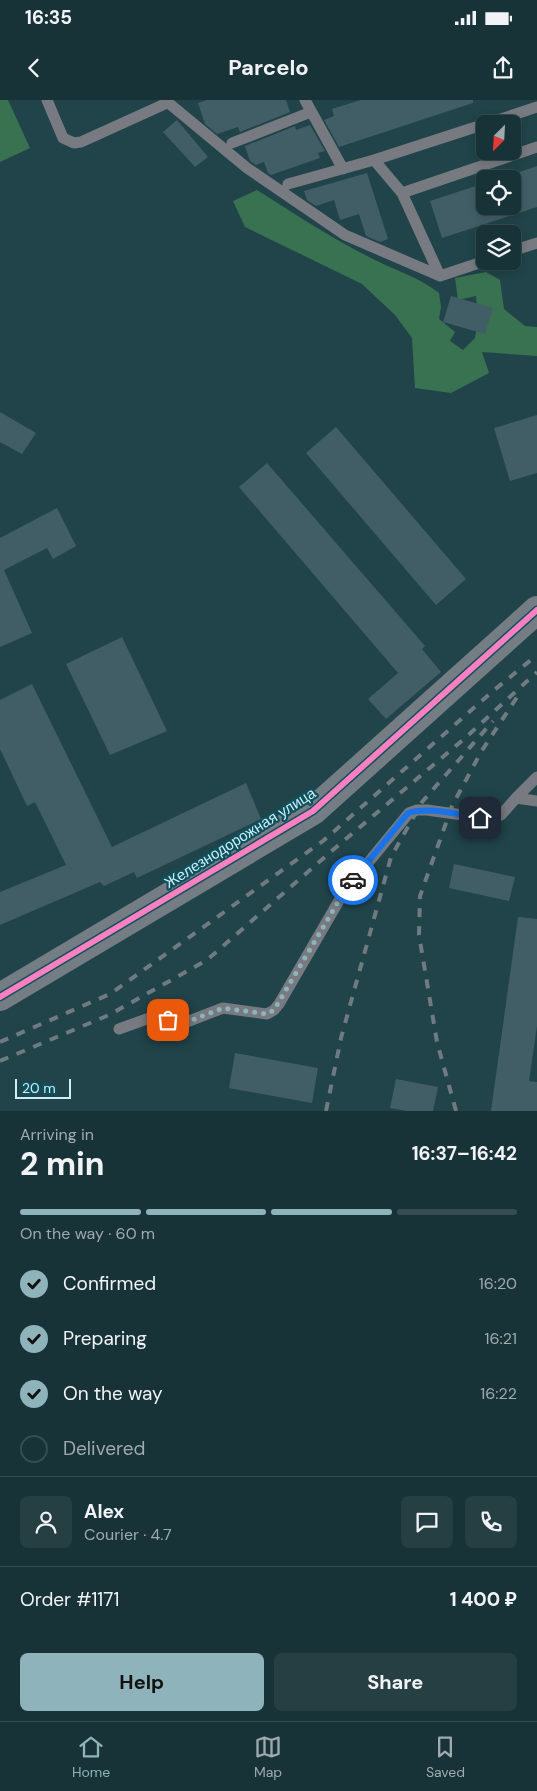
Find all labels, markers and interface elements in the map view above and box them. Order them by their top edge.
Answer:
text: 16:35 [25,5,72,30]
text: Parcelo [228,53,309,82]
icon: back [20,54,48,82]
icon: share [489,54,517,82]
north arrow [476,115,521,160]
map controls [476,115,521,270]
button: locate [476,170,521,215]
button: layers [476,225,521,270]
street label: Железнодорожная улица [160,783,320,893]
pin [459,797,501,839]
icon: home [466,804,494,832]
courier [328,855,378,905]
icon: car [339,866,367,894]
pin [147,999,189,1041]
icon: bag [154,1006,182,1034]
scale bar [15,1076,71,1099]
text: 20 m [22,1079,56,1097]
text: Arriving in [20,1124,94,1145]
text: 16:37–16:42 [412,1141,517,1166]
text: 2 min [20,1143,105,1185]
text: On the way · 60 m [20,1223,155,1244]
icon: check [20,1270,48,1298]
text: Confirmed [63,1271,156,1296]
text: 16:20 [479,1273,517,1294]
icon: check [20,1325,48,1353]
text: Preparing [63,1326,147,1351]
text: 16:21 [485,1328,517,1349]
icon: check [20,1380,48,1408]
text: On the way [63,1381,163,1406]
text: 16:22 [480,1383,517,1404]
text: Delivered [63,1436,145,1461]
button: person [20,1496,72,1548]
button: chat [401,1496,453,1548]
button: phone [465,1496,517,1548]
text: Alex [84,1499,124,1524]
text: Courier · 4.7 [84,1524,172,1545]
text: Order #1171 [20,1587,119,1612]
text: 1 400 ₽ [450,1587,517,1612]
button: Help [20,1653,264,1711]
button: Share [274,1653,517,1711]
tab: Home [72,1733,110,1781]
tab: Map [254,1733,282,1781]
tab: Saved [426,1733,465,1781]

